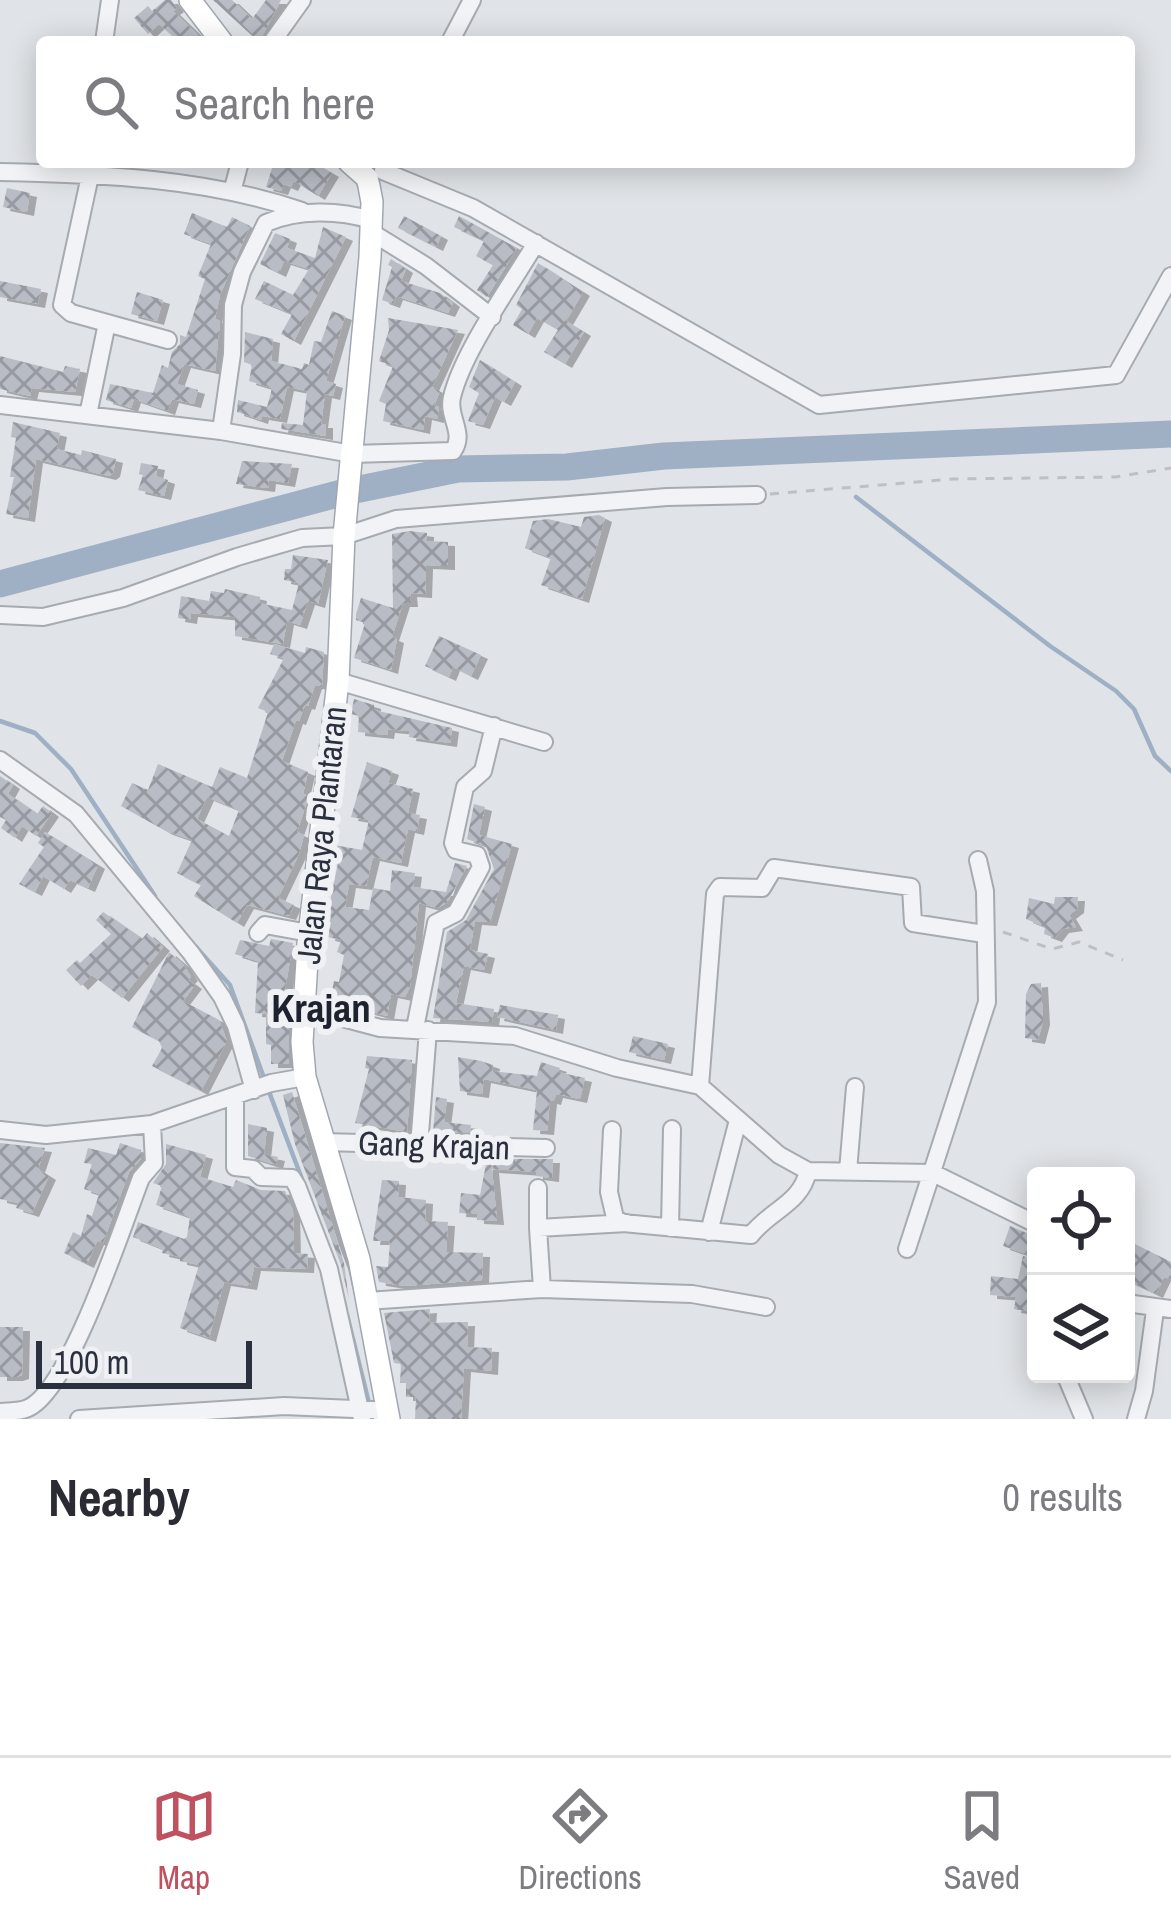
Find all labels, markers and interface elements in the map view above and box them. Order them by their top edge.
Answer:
search box [36,36,1135,168]
icon: search [78,69,144,135]
text: Search here [174,72,375,133]
street label: Jalan Raya Plantaran [286,704,356,966]
district label: Krajan [271,982,371,1034]
street label: Gang Krajan [357,1120,511,1170]
map controls [1027,1167,1135,1383]
button: locate [1027,1167,1135,1275]
button: layers [1027,1275,1135,1383]
scale bar [36,1335,252,1388]
text: 100 m [54,1340,129,1384]
text: Nearby [48,1463,190,1532]
text: 0 results [1002,1471,1123,1523]
tab: Map [151,1783,217,1899]
tab: Directions [518,1783,642,1899]
tab: Saved [943,1783,1020,1899]

